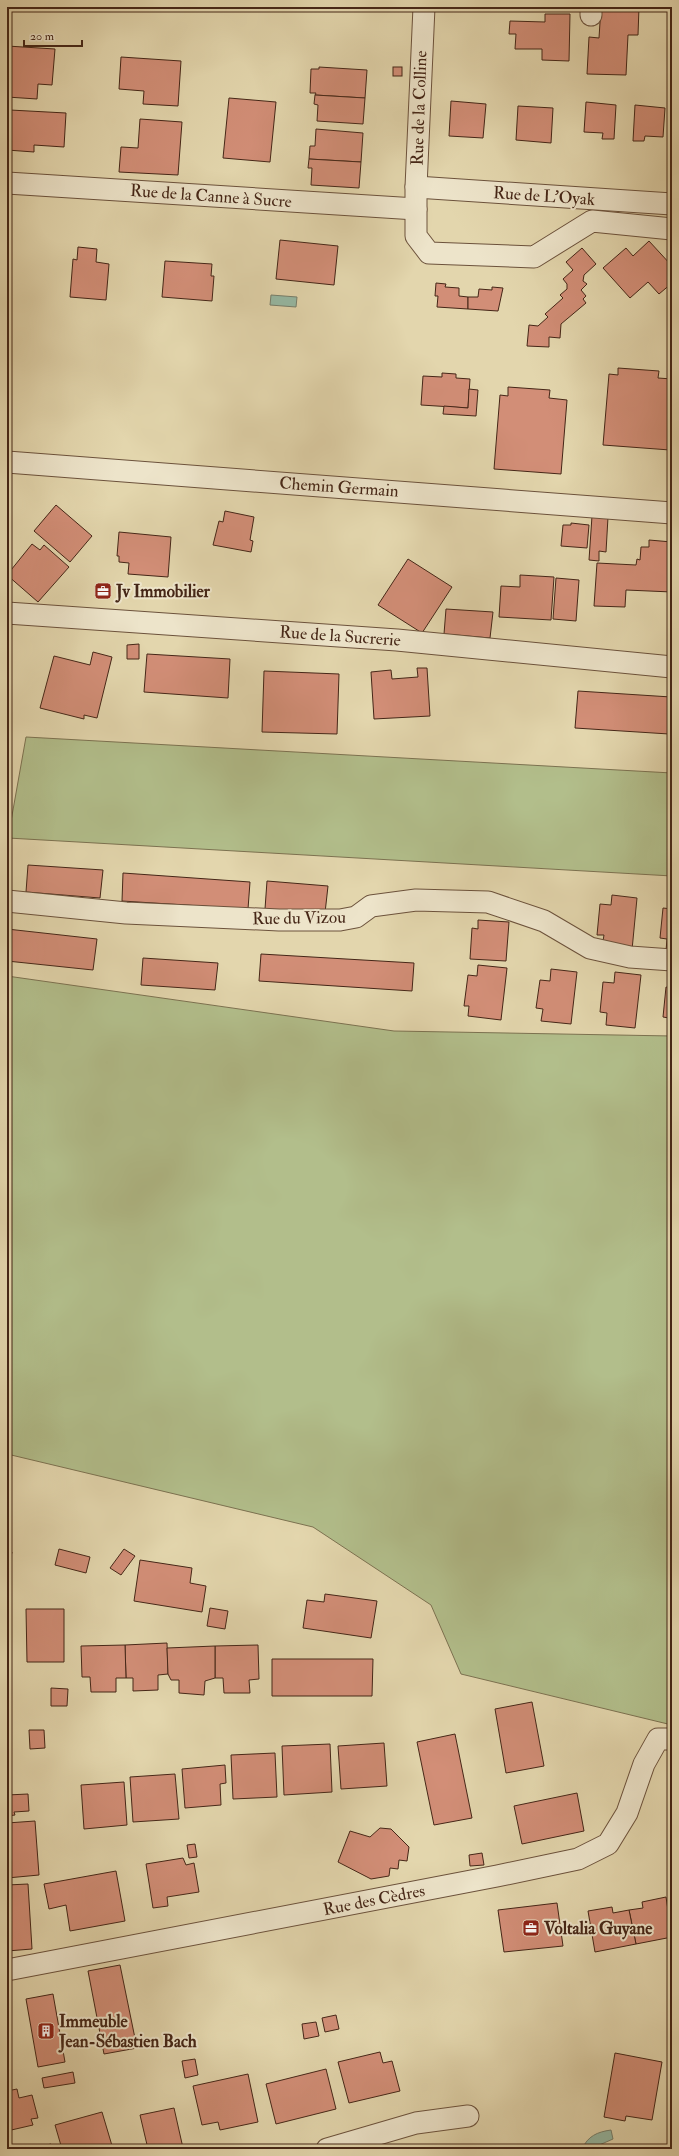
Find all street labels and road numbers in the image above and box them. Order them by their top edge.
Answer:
street label: Rue de la Colline [406,50,432,166]
street label: Rue de la Canne à Sucre [129,180,293,212]
street label: Rue de L'Oyak [492,182,596,211]
street label: Chemin Germain [279,472,400,502]
street label: Rue de la Sucrerie [279,621,401,651]
street label: Rue du Vizou [252,907,346,929]
street label: Rue des Cèdres [321,1880,427,1920]

